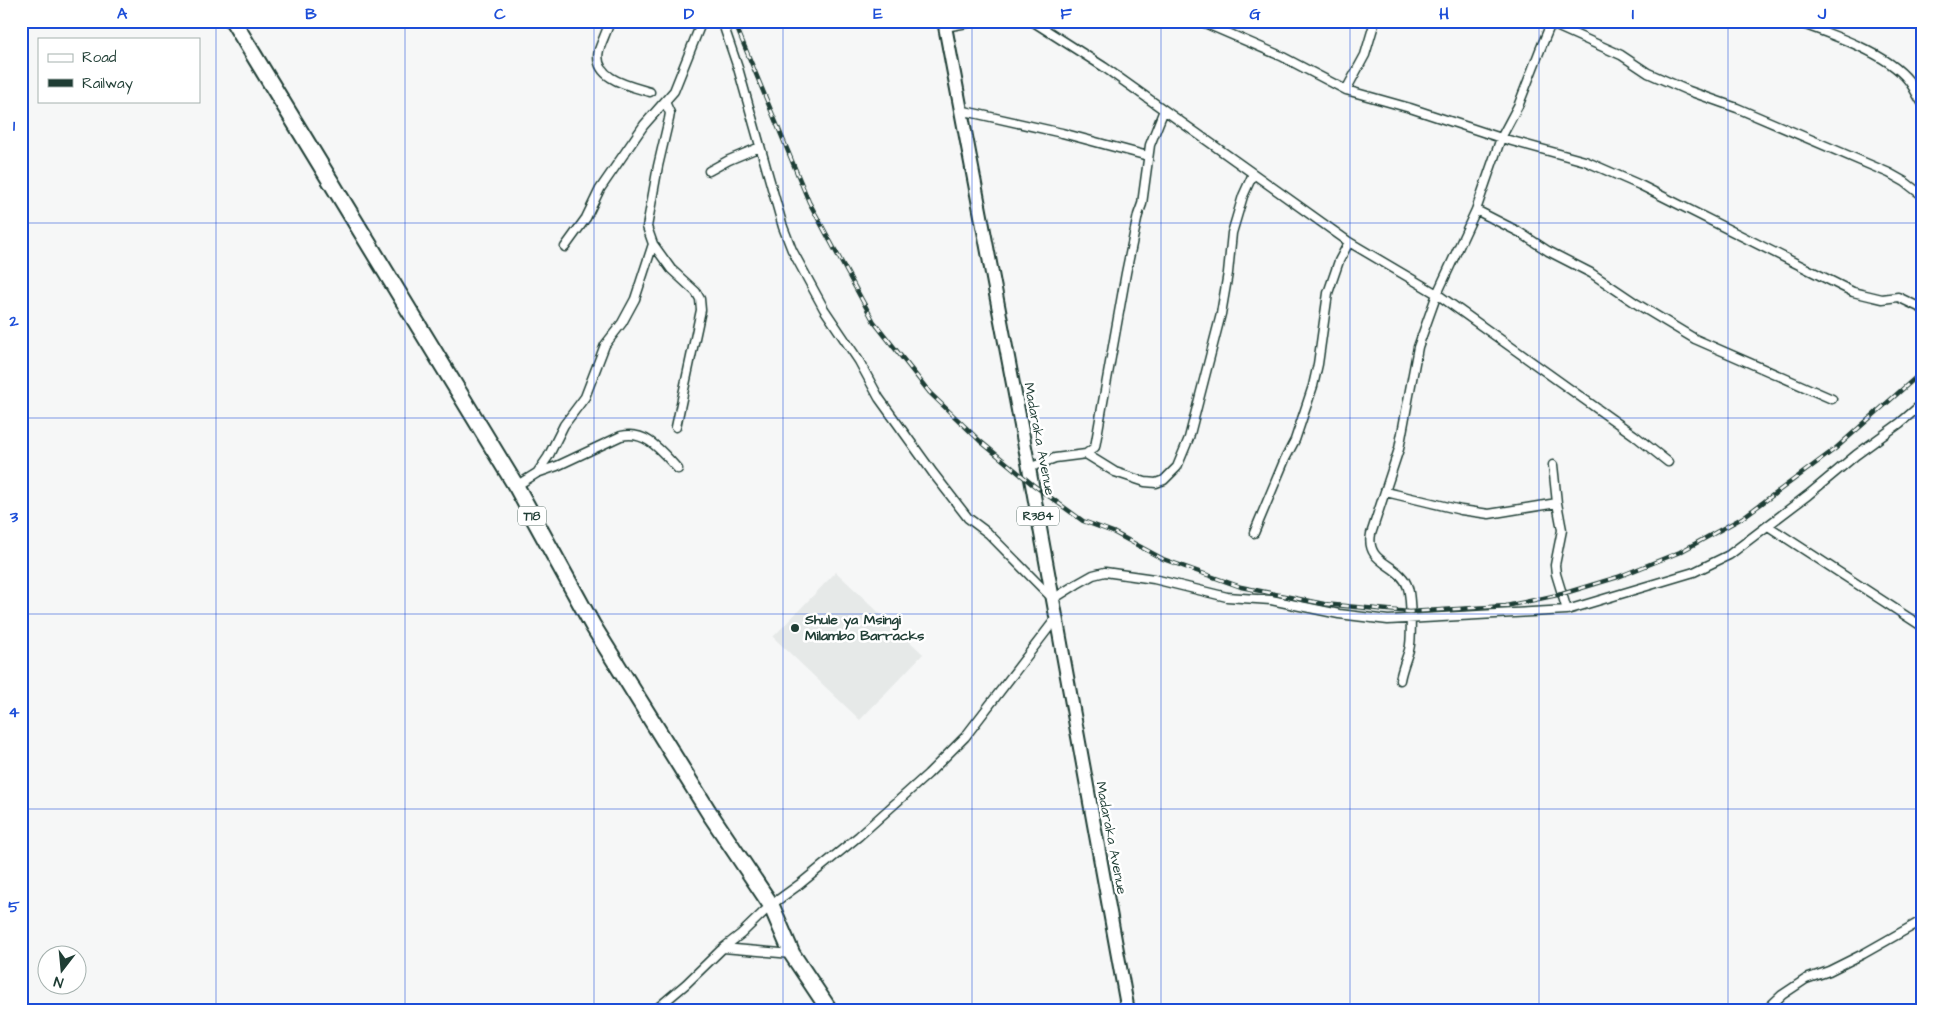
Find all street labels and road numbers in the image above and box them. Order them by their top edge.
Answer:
street label: Madaraka Avenue [1018,381,1060,498]
road number: T18 [518,506,546,526]
road number: R384 [1017,506,1059,526]
street label: Madaraka Avenue [1090,780,1132,897]

